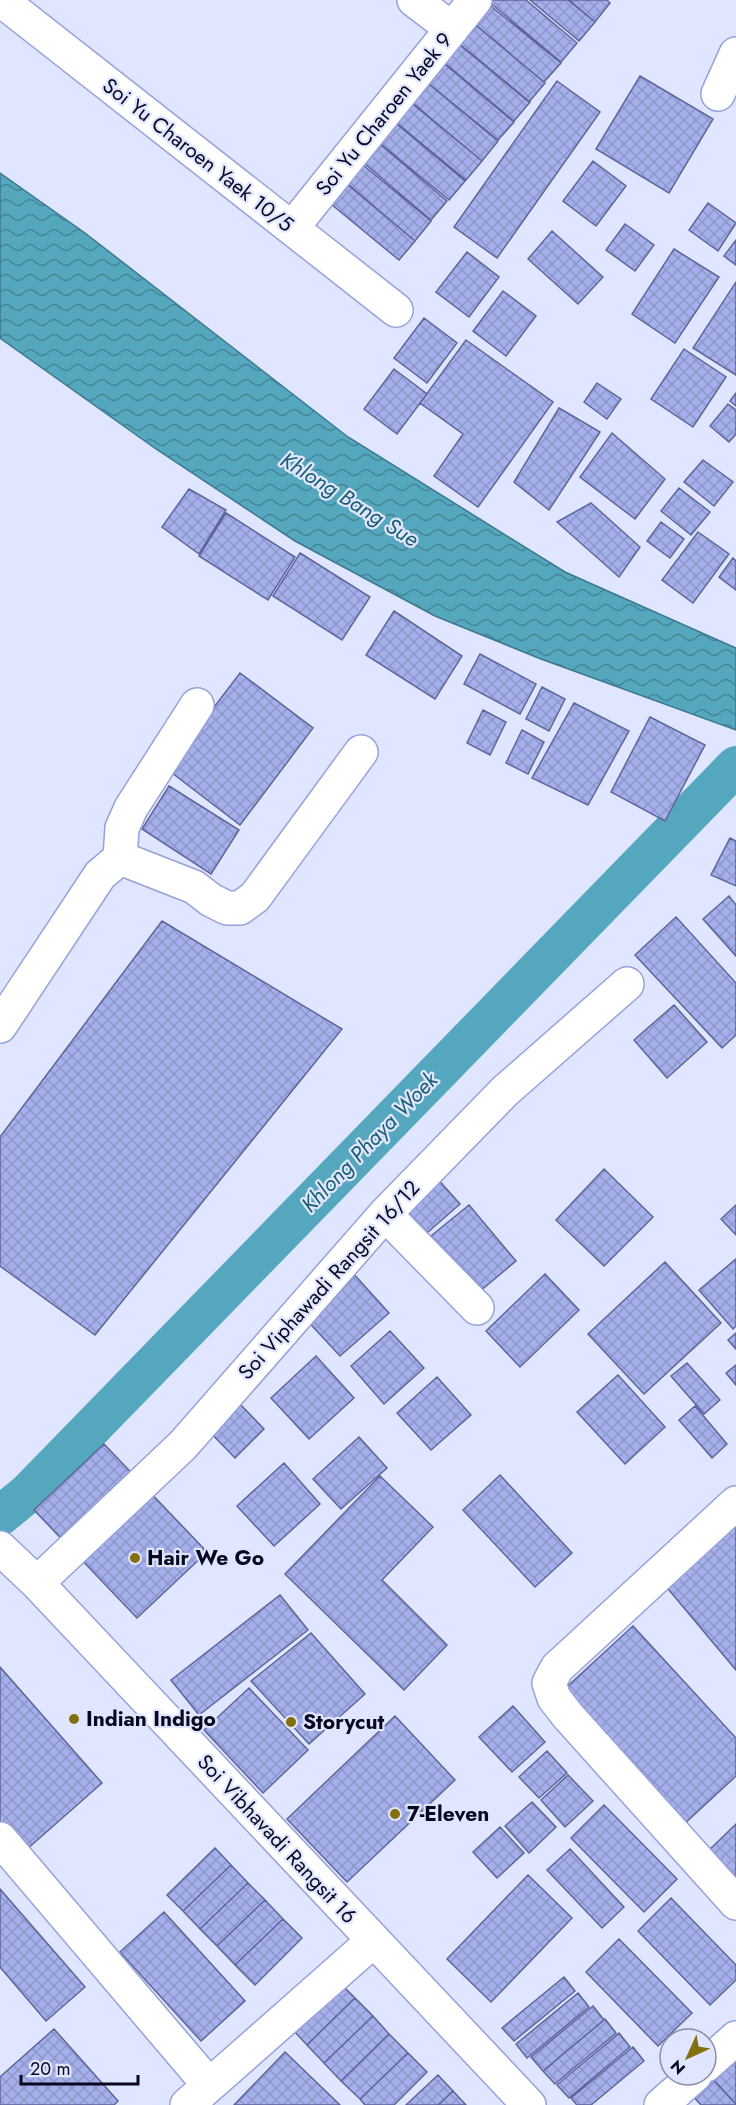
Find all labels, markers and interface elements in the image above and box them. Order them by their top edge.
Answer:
street label: Soi Yu Charoen Yaek 9 [309,26,459,202]
street label: Soi Yu Charoen Yaek 10/5 [96,71,300,239]
water label: Khlong Bang Sue [275,444,425,554]
water label: Khlong Phaya Woek [293,1063,446,1219]
street label: Soi Viphawadi Rangsit 16/12 [231,1174,427,1386]
place label: Hair We Go [147,1543,264,1573]
marker: Hair We Go [128,1551,142,1565]
place label: Indian Indigo [86,1704,216,1734]
place label: Storycut [303,1707,385,1737]
marker: Indian Indigo [67,1712,81,1726]
marker: Storycut [284,1715,298,1729]
street label: Soi Vibhavadi Rangsit 16 [190,1748,364,1930]
place label: 7-Eleven [407,1799,489,1829]
marker: 7-Eleven [388,1807,402,1821]
north arrow [658,2027,718,2087]
scale bar [21,2048,138,2086]
text: N [665,2055,690,2080]
text: 20 m [30,2056,70,2082]

